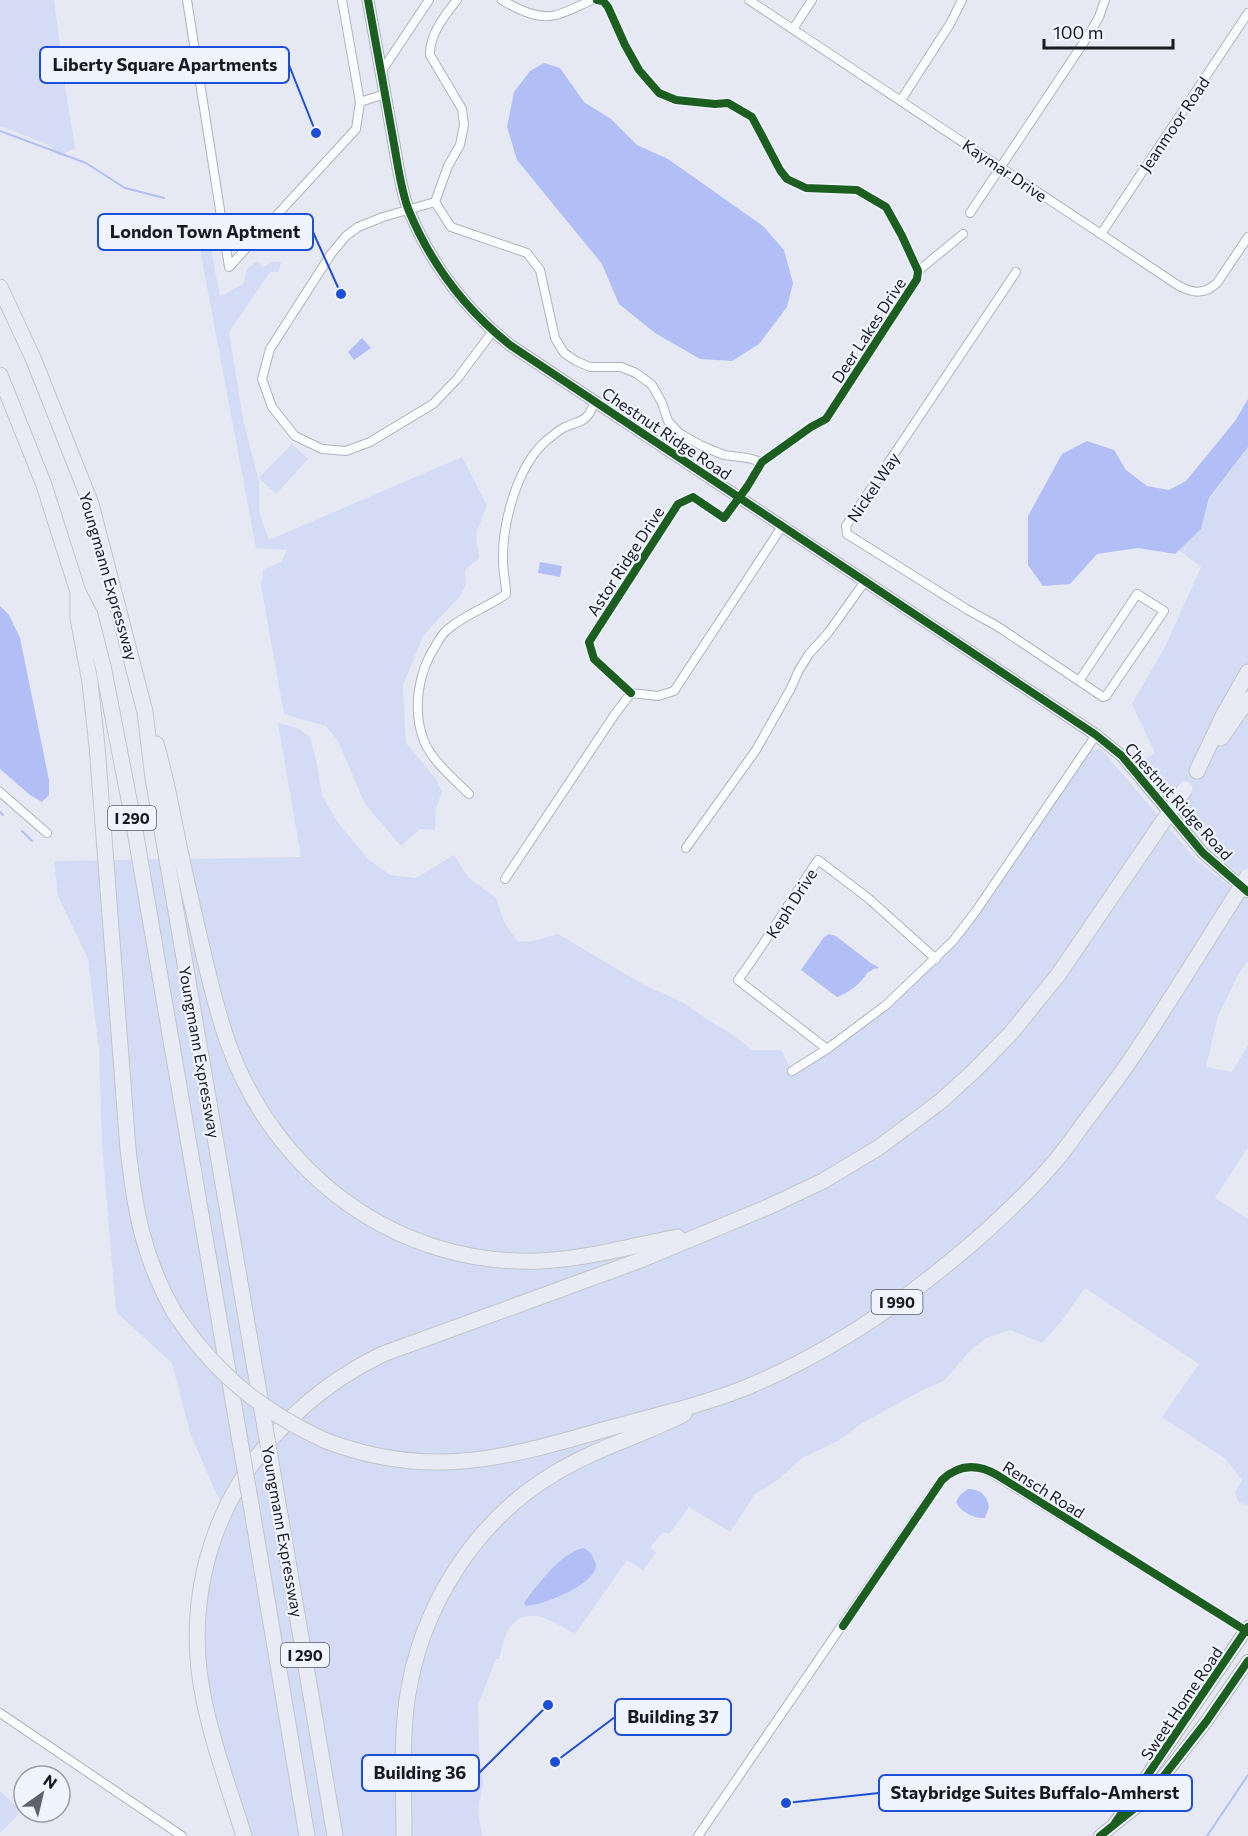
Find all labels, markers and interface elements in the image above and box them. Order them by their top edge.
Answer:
scale bar [1044,12,1173,50]
text: 100 m [1053,21,1103,43]
callout: Liberty Square Apartments [40,47,289,83]
text: Liberty Square Apartments [53,53,277,75]
street label: Jeanmoor Road [1135,73,1213,175]
street label: Kaymar Drive [959,135,1051,205]
callout: London Town Aptment [98,214,313,250]
text: London Town Aptment [110,220,301,242]
street label: Deer Lakes Drive [827,274,909,386]
street label: Chestnut Ridge Road [599,383,735,483]
street label: Nickel Way [843,449,903,525]
street label: Youngmann Expressway [76,489,142,663]
street label: Astor Ridge Drive [583,503,667,619]
street label: Chestnut Ridge Road [1121,738,1237,864]
road number: I 290 [108,806,156,830]
street label: Keph Drive [762,865,820,941]
street label: Youngmann Expressway [175,964,225,1140]
road number: I 990 [872,1290,922,1314]
street label: Youngmann Expressway [258,1443,308,1619]
street label: Rensch Road [1000,1456,1088,1522]
road number: I 290 [281,1643,329,1667]
street label: Sweet Home Road [1136,1643,1226,1763]
callout: Building 37 [615,1699,731,1735]
text: Building 37 [627,1705,719,1727]
callout: Building 36 [362,1755,479,1791]
text: Building 36 [374,1761,466,1783]
north arrow [12,1764,72,1824]
text: N [40,1770,61,1792]
callout: Staybridge Suites Buffalo-Amherst [879,1775,1192,1811]
text: Staybridge Suites Buffalo-Amherst [891,1781,1180,1803]

